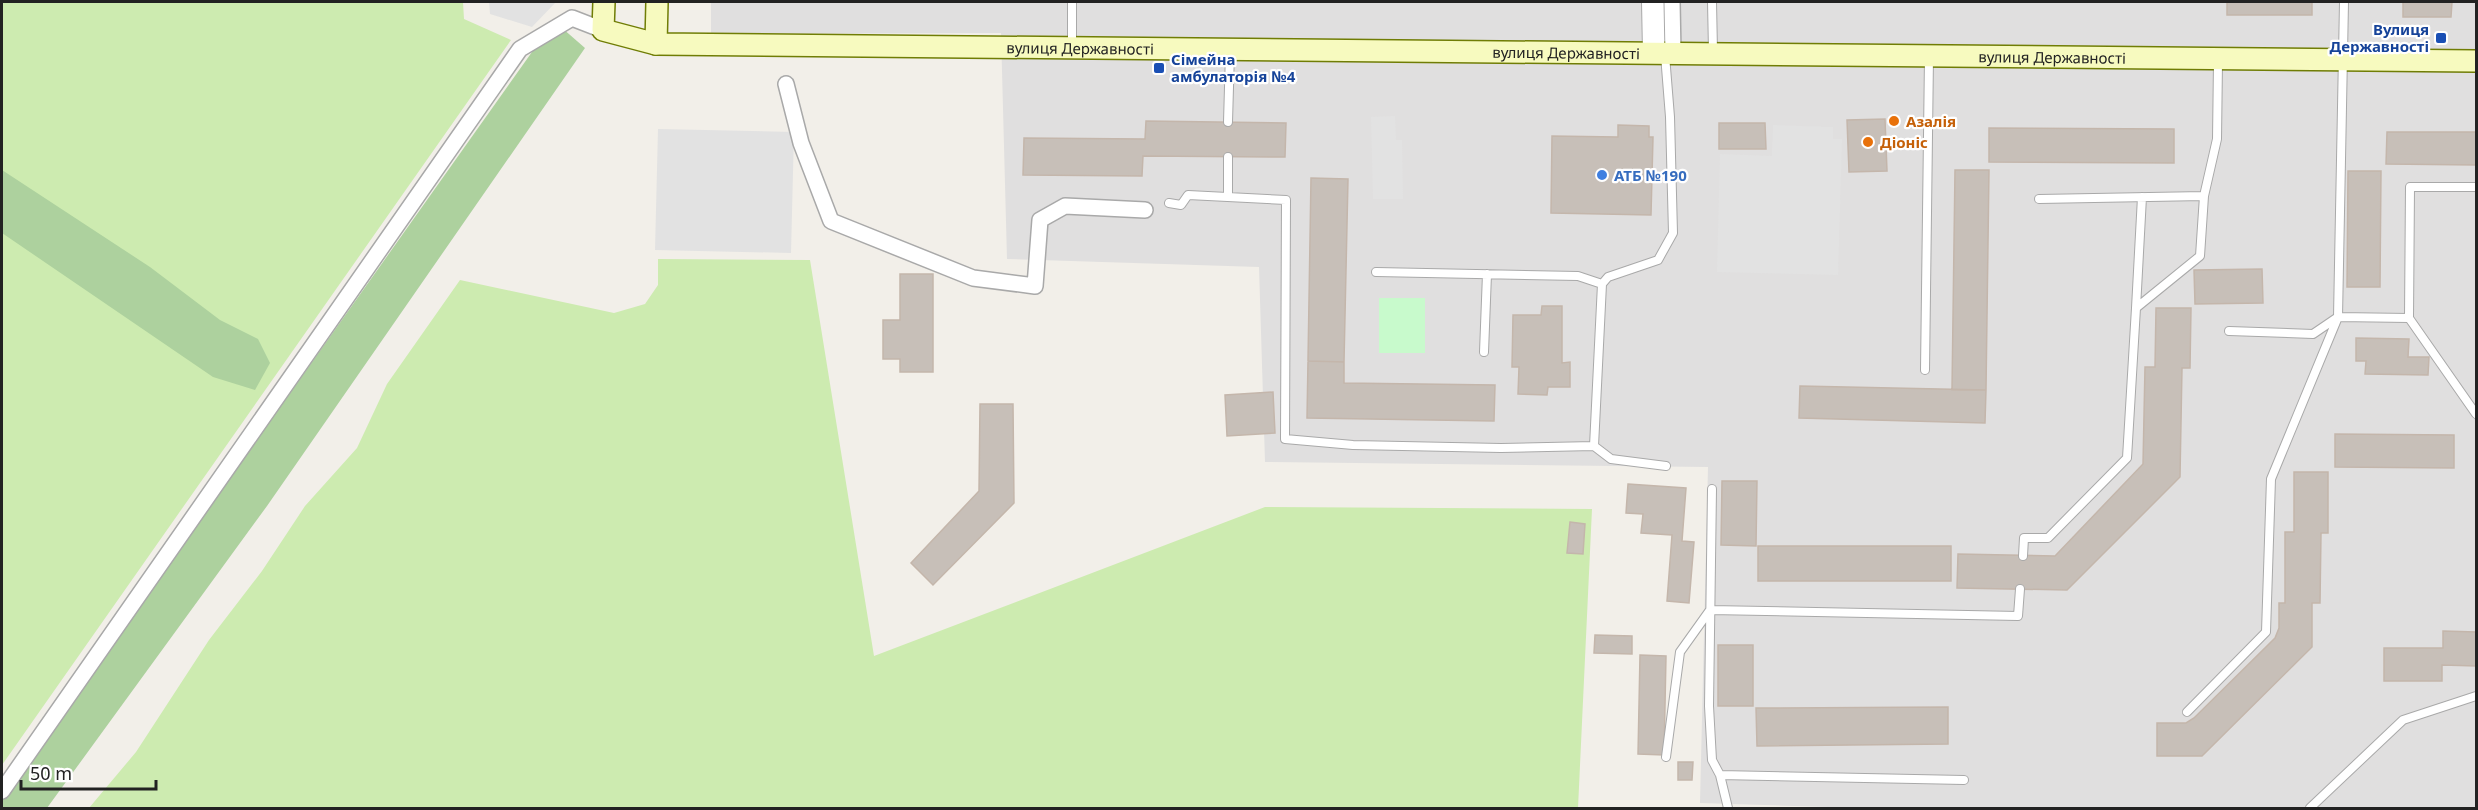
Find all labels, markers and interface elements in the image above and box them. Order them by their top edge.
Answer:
place label: Вулиця Державності [2330,19,2429,56]
marker: Вулиця Державності [2434,31,2448,45]
street label: вулиця Державності [1006,37,1154,59]
street label: вулиця Державності [1492,42,1640,63]
street label: вулиця Державності [1978,46,2126,68]
place label: Сімейна амбулаторія №4 [1171,49,1296,86]
marker: Сімейна амбулаторія №4 [1152,61,1166,75]
place label: Азалія [1906,111,1956,131]
marker: Азалія [1887,114,1901,128]
place label: Діоніс [1880,132,1928,152]
marker: Діоніс [1861,135,1875,149]
place label: АТБ №190 [1614,165,1687,185]
marker: АТБ №190 [1595,168,1609,182]
scale bar [21,753,156,791]
text: 50 m [30,761,72,785]

